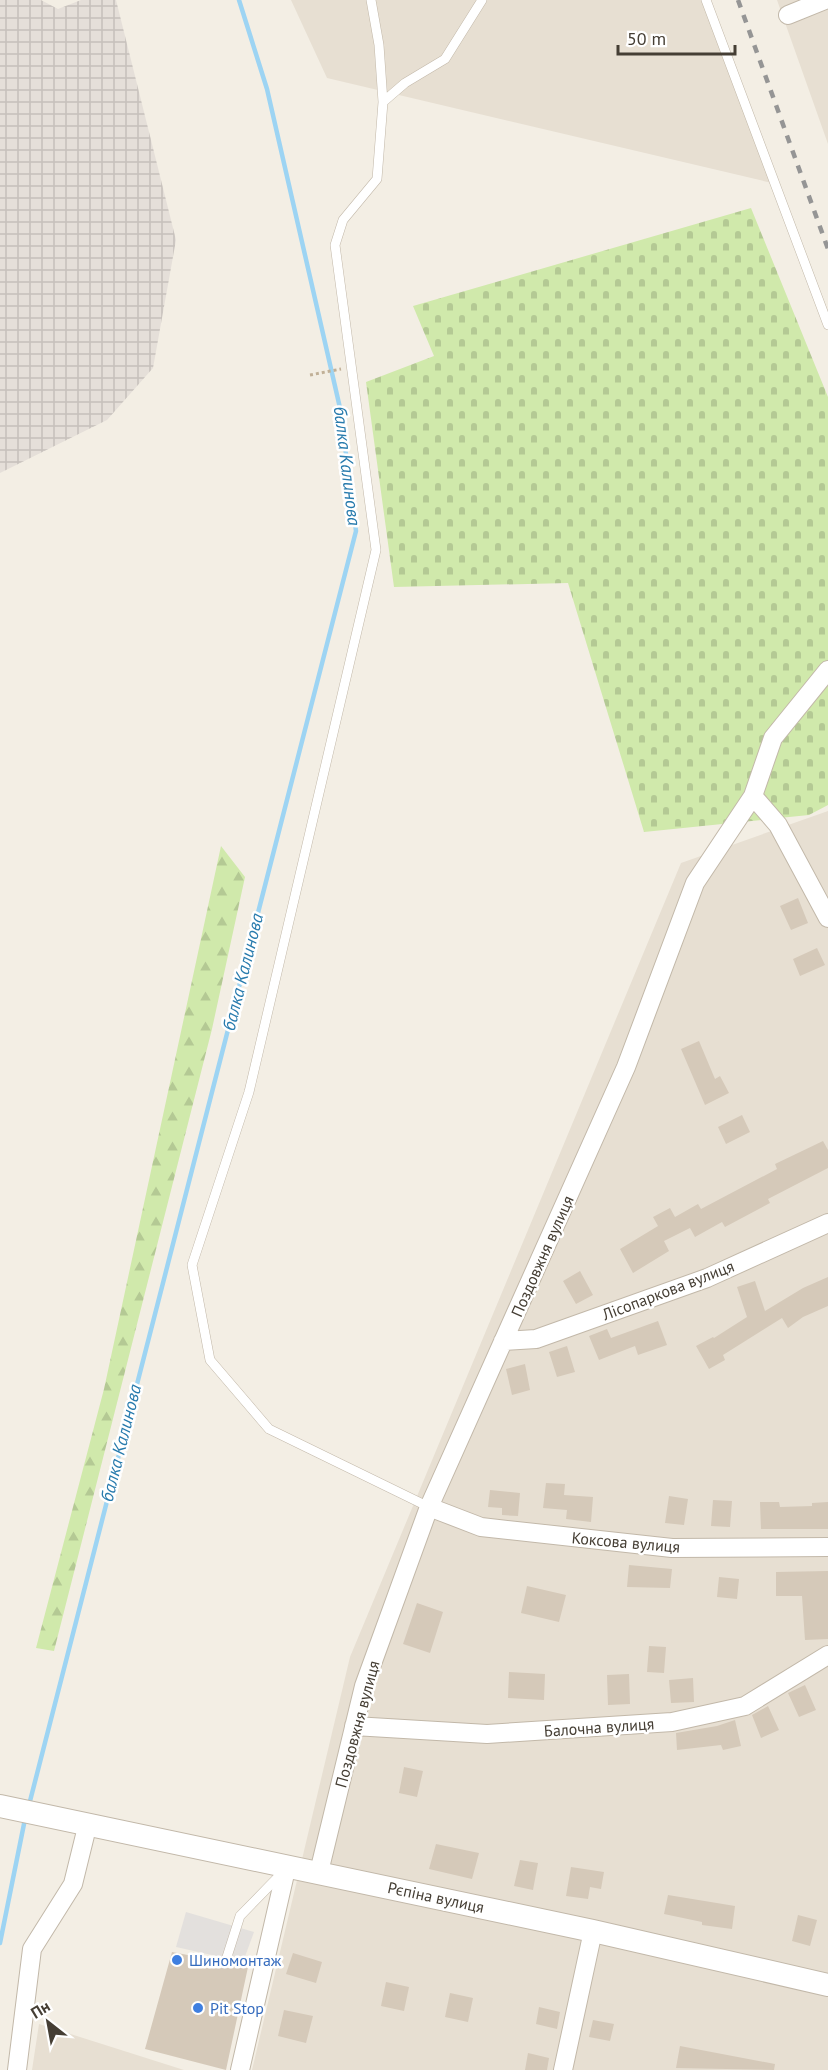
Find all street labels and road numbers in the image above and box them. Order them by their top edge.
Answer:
street label: Поздовжня вулиця [506,1192,578,1320]
street label: Лісопаркова вулиця [598,1256,737,1325]
street label: Коксова вулиця [571,1527,681,1557]
street label: Поздовжня вулиця [330,1658,384,1790]
street label: Балочна вулиця [543,1713,655,1741]
street label: Рєпіна вулиця [386,1877,486,1917]

